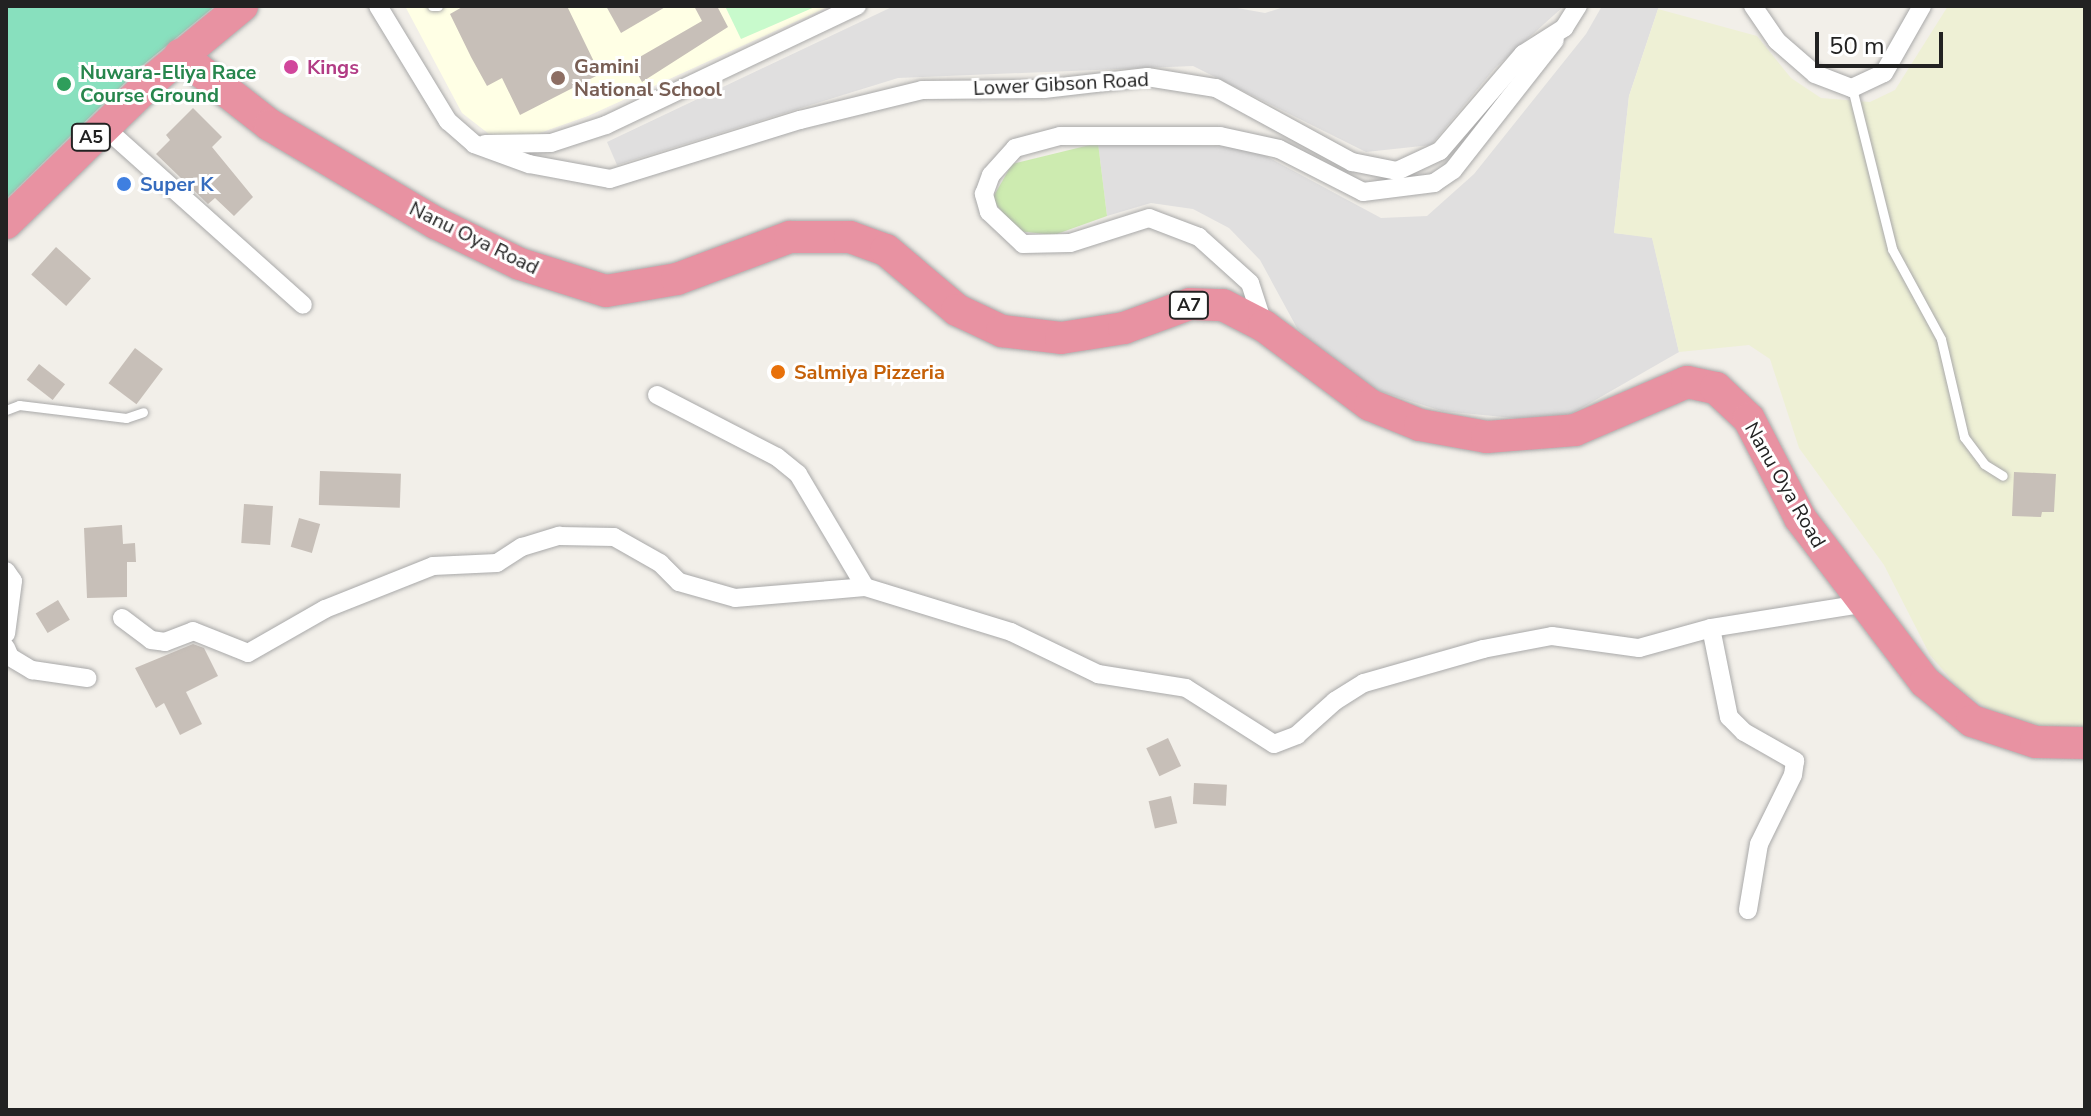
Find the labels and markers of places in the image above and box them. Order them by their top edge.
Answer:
place label: Gamini National School [574,54,722,101]
place label: Kings [307,55,359,79]
marker: Kings [282,58,300,76]
place label: Nuwara-Eliya Race Course Ground [80,60,256,107]
marker: Gamini National School [549,69,567,87]
marker: Nuwara-Eliya Race Course Ground [55,75,73,93]
place label: Super K [140,172,214,196]
marker: Super K [115,175,133,193]
place label: Salmiya Pizzeria [794,360,945,384]
marker: Salmiya Pizzeria [769,363,787,381]

